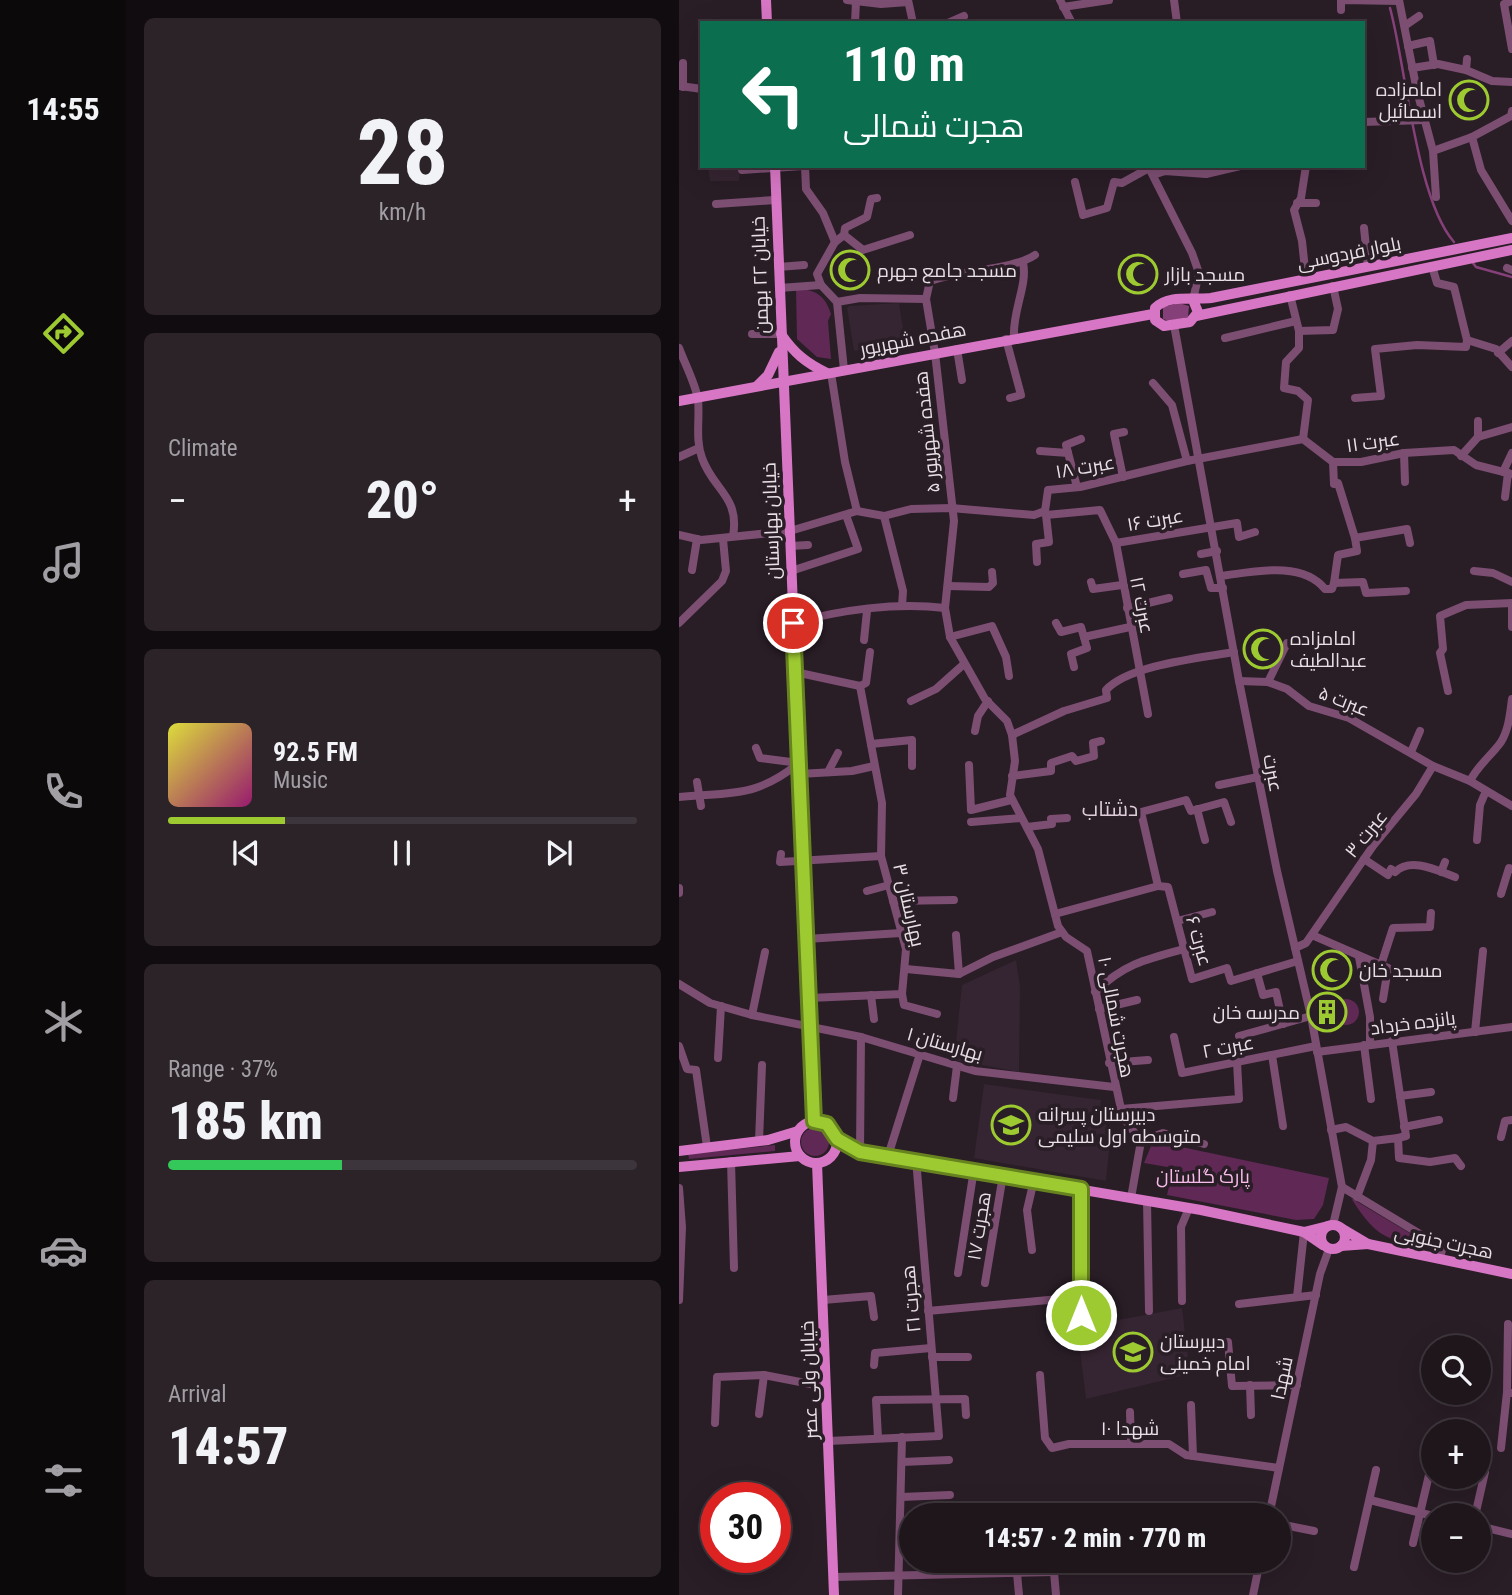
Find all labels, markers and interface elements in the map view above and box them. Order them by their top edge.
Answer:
text: 110 m [843,36,965,93]
icon: left [728,49,819,140]
place label: امامزاده اسمائیل [1376,78,1442,123]
mosque icon: امامزاده اسمائیل [1448,79,1490,121]
text: 14:55 [26,90,100,128]
text: 28 [357,100,448,206]
text: هجرت شمالی [843,107,1025,145]
text: km/h [379,199,426,226]
street label: خیابان ۲۲ بهمن [746,216,774,334]
street label: بلوار فردوسی [1295,232,1403,274]
mosque icon: مسجد جامع جهرم [829,249,871,291]
mosque icon: مسجد بازار [1117,253,1159,295]
place label: مسجد جامع جهرم [877,259,1017,284]
place label: مسجد بازار [1164,263,1245,286]
icon: directions [39,309,88,358]
street label: هفده شهریور [857,317,968,361]
street label: هفده شهریور ۵ [909,370,945,494]
street label: عبرت ۱۱ [1345,427,1401,457]
text: Climate [168,435,238,462]
street label: عبرت ۱۸ [1054,450,1116,484]
street label: خیابان بهارستان [757,462,785,580]
text: 20° [366,470,439,531]
text: − [168,479,187,523]
text: + [618,479,637,523]
street label: عبرت ۱۶ [1125,504,1185,536]
icon: music [39,538,88,587]
street label: عبرت ۱۲ [1125,574,1159,636]
pin [763,593,823,653]
icon: arrive [774,604,812,642]
place label: امامزاده عبدالطیف [1290,627,1367,672]
mosque icon: امامزاده عبدالطیف [1242,628,1284,670]
street label: عبرت ۵ [1315,681,1373,721]
text: 92.5 FM [273,737,358,767]
street label: عبرت [1258,752,1288,794]
icon: phone [39,767,88,816]
text: Music [273,767,328,794]
district label: دشتاب [1082,797,1138,821]
street label: عبرت ۳ [1340,805,1392,863]
icon: previous [227,834,265,872]
icon: pause [383,834,421,872]
icon: next [540,834,578,872]
street label: بهارستان ۳ [888,861,930,949]
street label: عبرت ۶ [1181,913,1217,969]
mosque icon: مسجد خان [1311,949,1353,991]
street label: هجرت شمالی ۱۰ [1093,955,1139,1079]
place label: مسجد خان [1359,959,1442,982]
building icon: مدرسه خان [1306,991,1348,1033]
icon: climate [39,997,88,1046]
place label: مدرسه خان [1213,1001,1300,1024]
street label: پانزده خرداد [1369,1006,1457,1041]
street label: بهارستان ۱ [904,1022,986,1066]
street label: عبرت ۲ [1200,1031,1256,1063]
text: Range · 37% [168,1056,278,1083]
text: 185 km [168,1091,323,1152]
place label: دبیرستان پسرانه متوسطه اول سلیمی [1038,1103,1201,1148]
school or university icon: دبیرستان پسرانه متوسطه اول سلیمی [990,1104,1032,1146]
park label: پارک گلستان [1156,1165,1250,1189]
street label: هجرت ۱۷ [962,1190,996,1262]
street label: هجرت جنوبی [1392,1220,1496,1264]
icon: car [39,1226,88,1275]
street label: هجرت ۲۱ [897,1264,925,1334]
position arrow [1044,1278,1118,1352]
street label: خیابان ولی عصر [795,1320,823,1441]
place label: دبیرستان امام خمینی [1160,1330,1251,1377]
school or university icon: دبیرستان امام خمینی [1112,1331,1154,1373]
map controls [1421,1335,1491,1573]
button: search [1421,1335,1491,1405]
street label: شهدا [1266,1354,1298,1402]
text: Arrival [168,1381,227,1408]
text: 14:57 [168,1416,288,1477]
street label: شهدا ۱۰ [1101,1417,1159,1440]
button: + [1421,1419,1491,1489]
icon: filters [39,1456,88,1505]
speed limit sign: 30 [700,1482,791,1573]
button: − [1421,1503,1491,1573]
text: 14:57 · 2 min · 770 m [984,1523,1206,1553]

